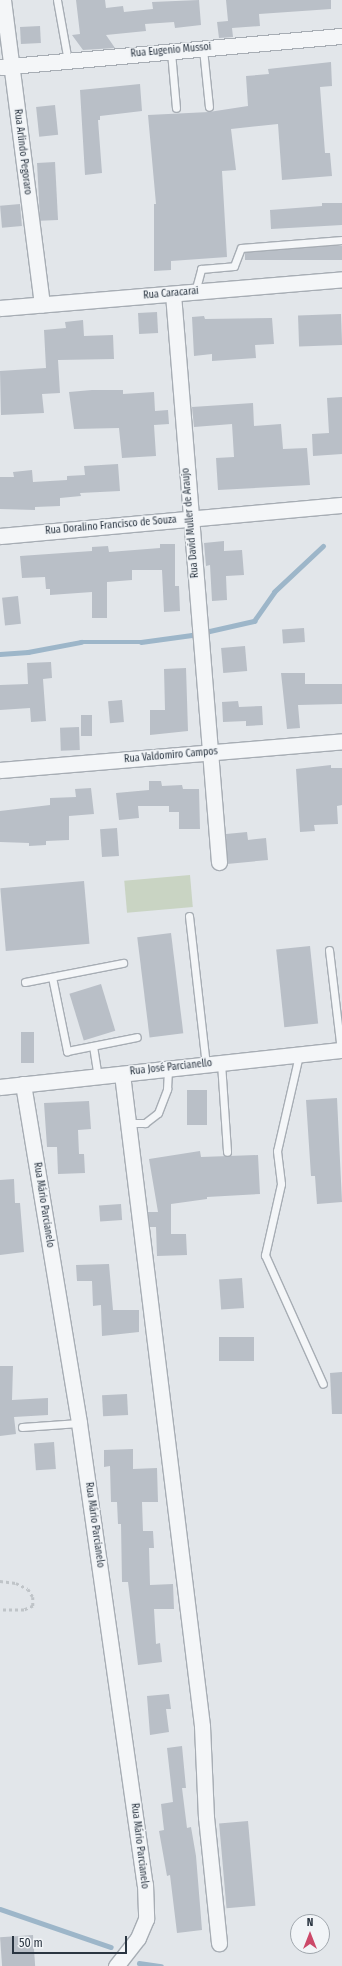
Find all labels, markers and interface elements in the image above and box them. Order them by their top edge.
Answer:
street label: Rua Eugenio Mussoi [130,41,212,61]
street label: Rua Arlindo Pegoraro [11,108,33,196]
street label: Rua Caracarai [143,286,199,302]
street label: Rua David Muller de Araujo [180,467,202,579]
street label: Rua Doralino Francisco de Souza [45,514,177,538]
street label: Rua Valdomiro Campos [124,746,218,766]
street label: Rua José Parcianello [129,1058,213,1078]
street label: Rua Mário Parcianelo [30,1162,56,1248]
street label: Rua Mário Parcianelo [82,1482,106,1568]
street label: Rua Mário Parcianelo [128,1803,150,1889]
north arrow [290,1914,330,1954]
text: N [307,1916,313,1929]
scale bar [14,1928,129,1954]
text: 50 m [19,1936,43,1950]

